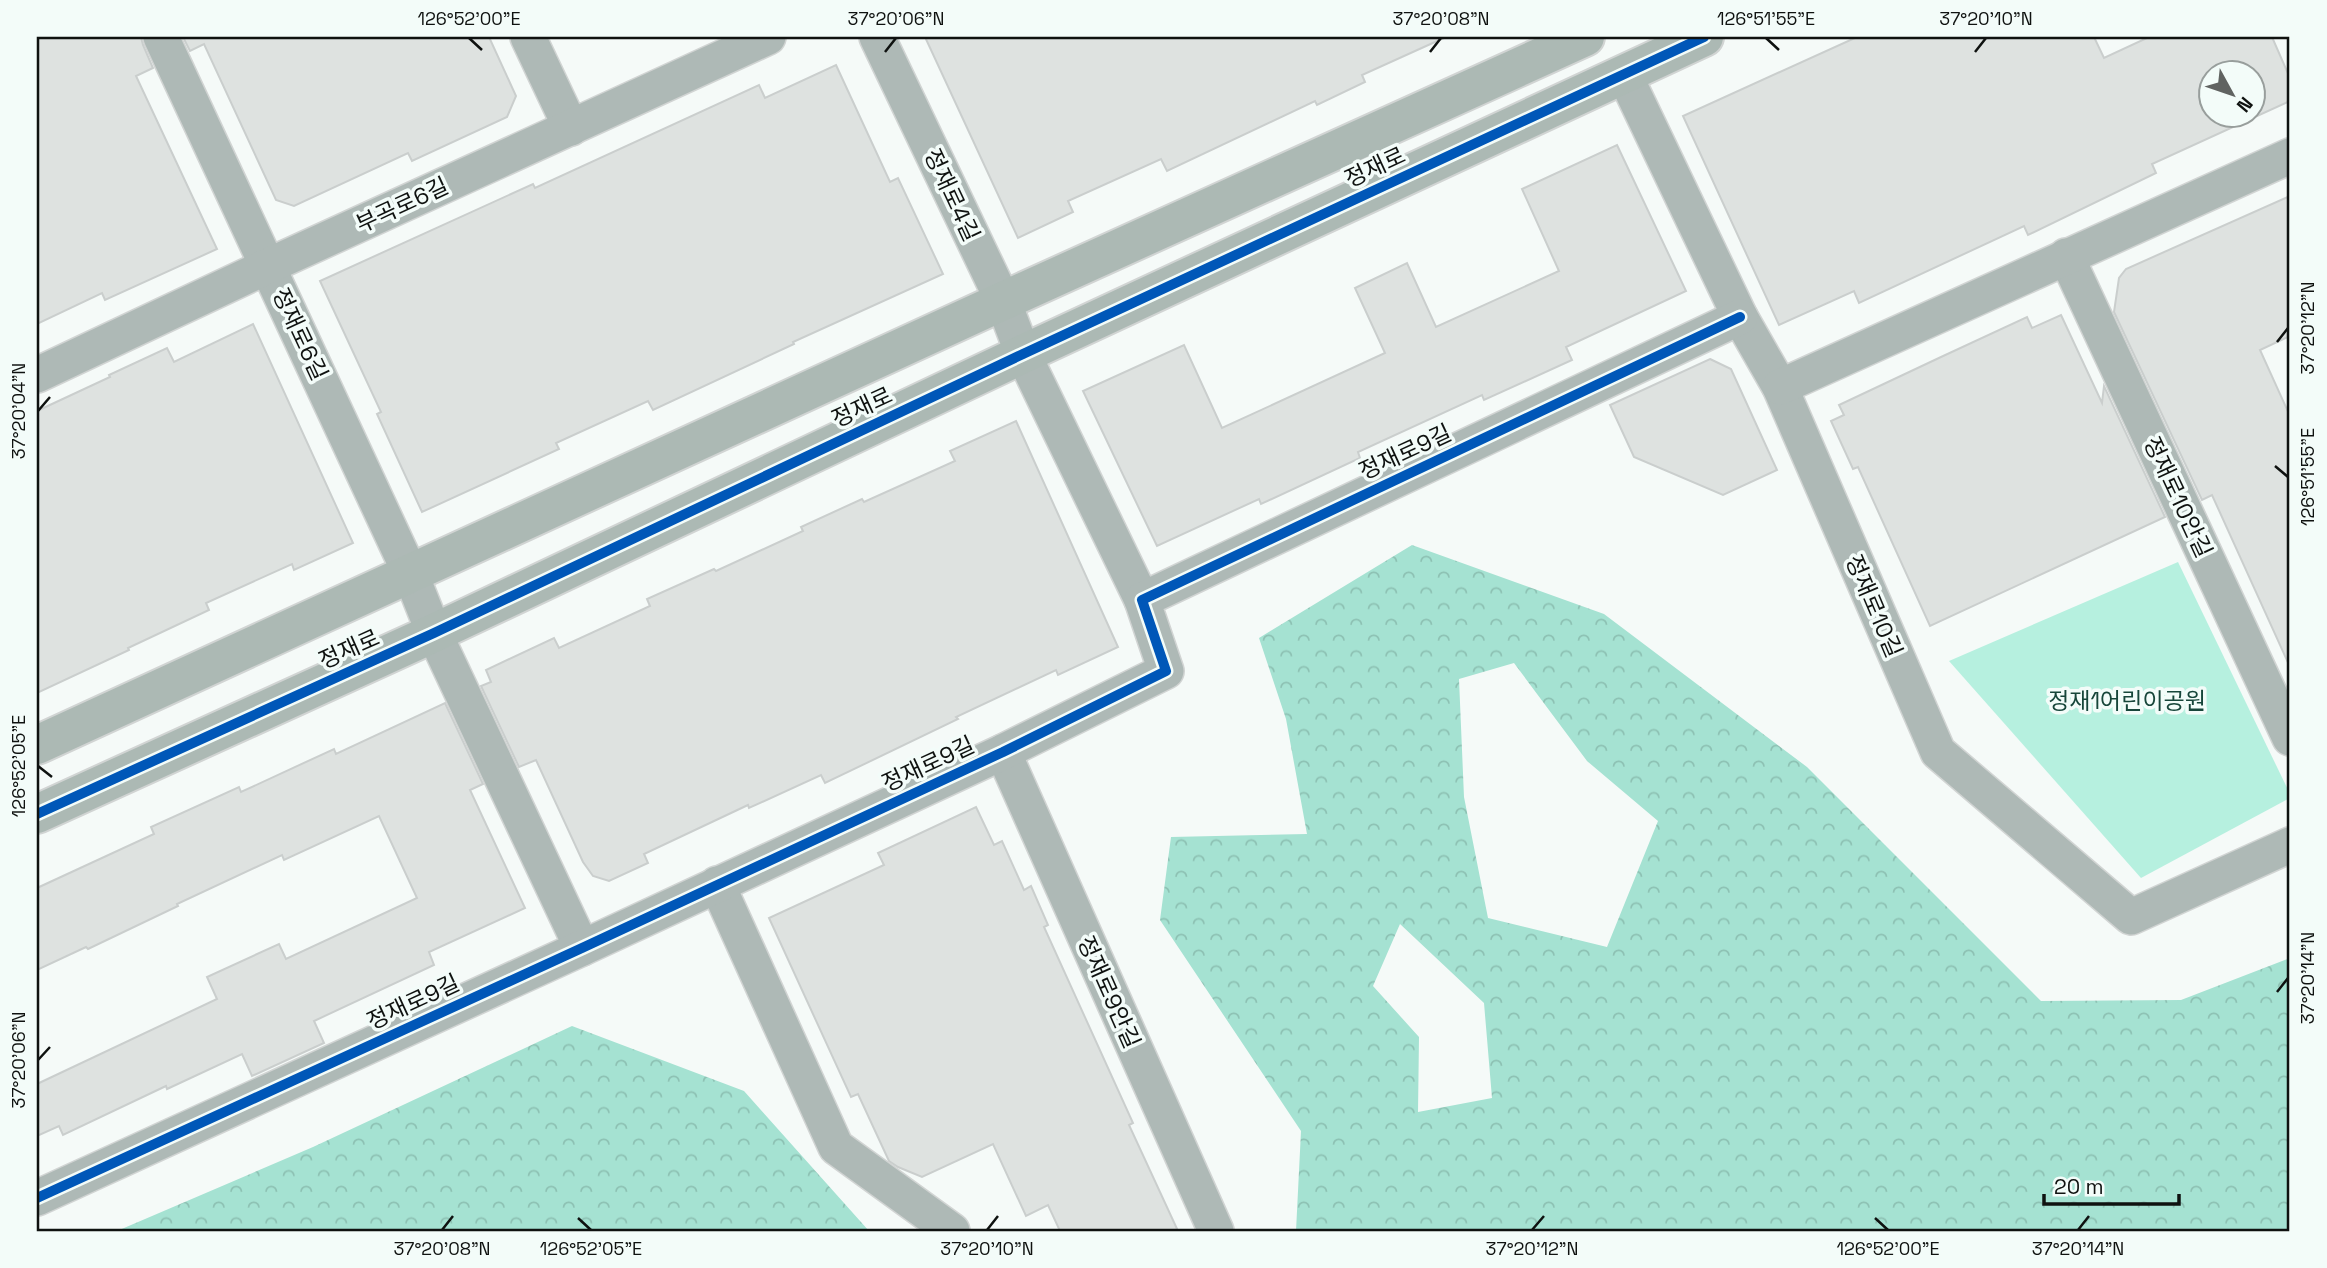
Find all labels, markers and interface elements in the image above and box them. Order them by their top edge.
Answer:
text: 126°52'00"E [417,7,521,30]
text: 37°20'06"N [848,7,944,30]
text: 37°20'08"N [1392,7,1490,30]
text: 126°51'55"E [1717,7,1815,30]
text: 37°20'10"N [1939,7,2033,30]
north arrow [2198,60,2268,130]
text: N [2231,92,2258,118]
street label: 정재로 [1340,140,1410,194]
street label: 정재로4길 [917,144,987,246]
street label: 부곡로6길 [351,171,453,239]
text: 37°20'12"N [2296,282,2319,374]
street label: 정재로6길 [266,283,334,385]
text: 37°20'04"N [7,363,30,459]
street label: 정재로 [827,380,897,434]
street label: 정재로9길 [1354,418,1456,486]
text: 126°51'55"E [2296,428,2319,526]
street label: 정재로10안길 [2137,432,2219,562]
street label: 정재로10길 [1839,550,1909,662]
street label: 정재로 [314,622,384,676]
park label: 정재1어린이공원 [2048,686,2206,716]
text: 126°52'05"E [7,715,30,817]
street label: 정재로9길 [877,730,979,798]
street label: 정재로9안길 [1071,931,1147,1053]
text: 37°20'14"N [2296,932,2319,1024]
street label: 정재로9길 [362,968,464,1036]
text: 37°20'06"N [7,1012,30,1108]
scale bar [2044,1163,2178,1207]
text: 20 m [2054,1173,2104,1200]
text: 37°20'08"N [393,1237,491,1260]
text: 126°52'05"E [540,1237,642,1260]
text: 37°20'10"N [940,1237,1034,1260]
text: 37°20'12"N [1486,1237,1578,1260]
text: 126°52'00"E [1836,1237,1940,1260]
text: 37°20'14"N [2032,1237,2124,1260]

